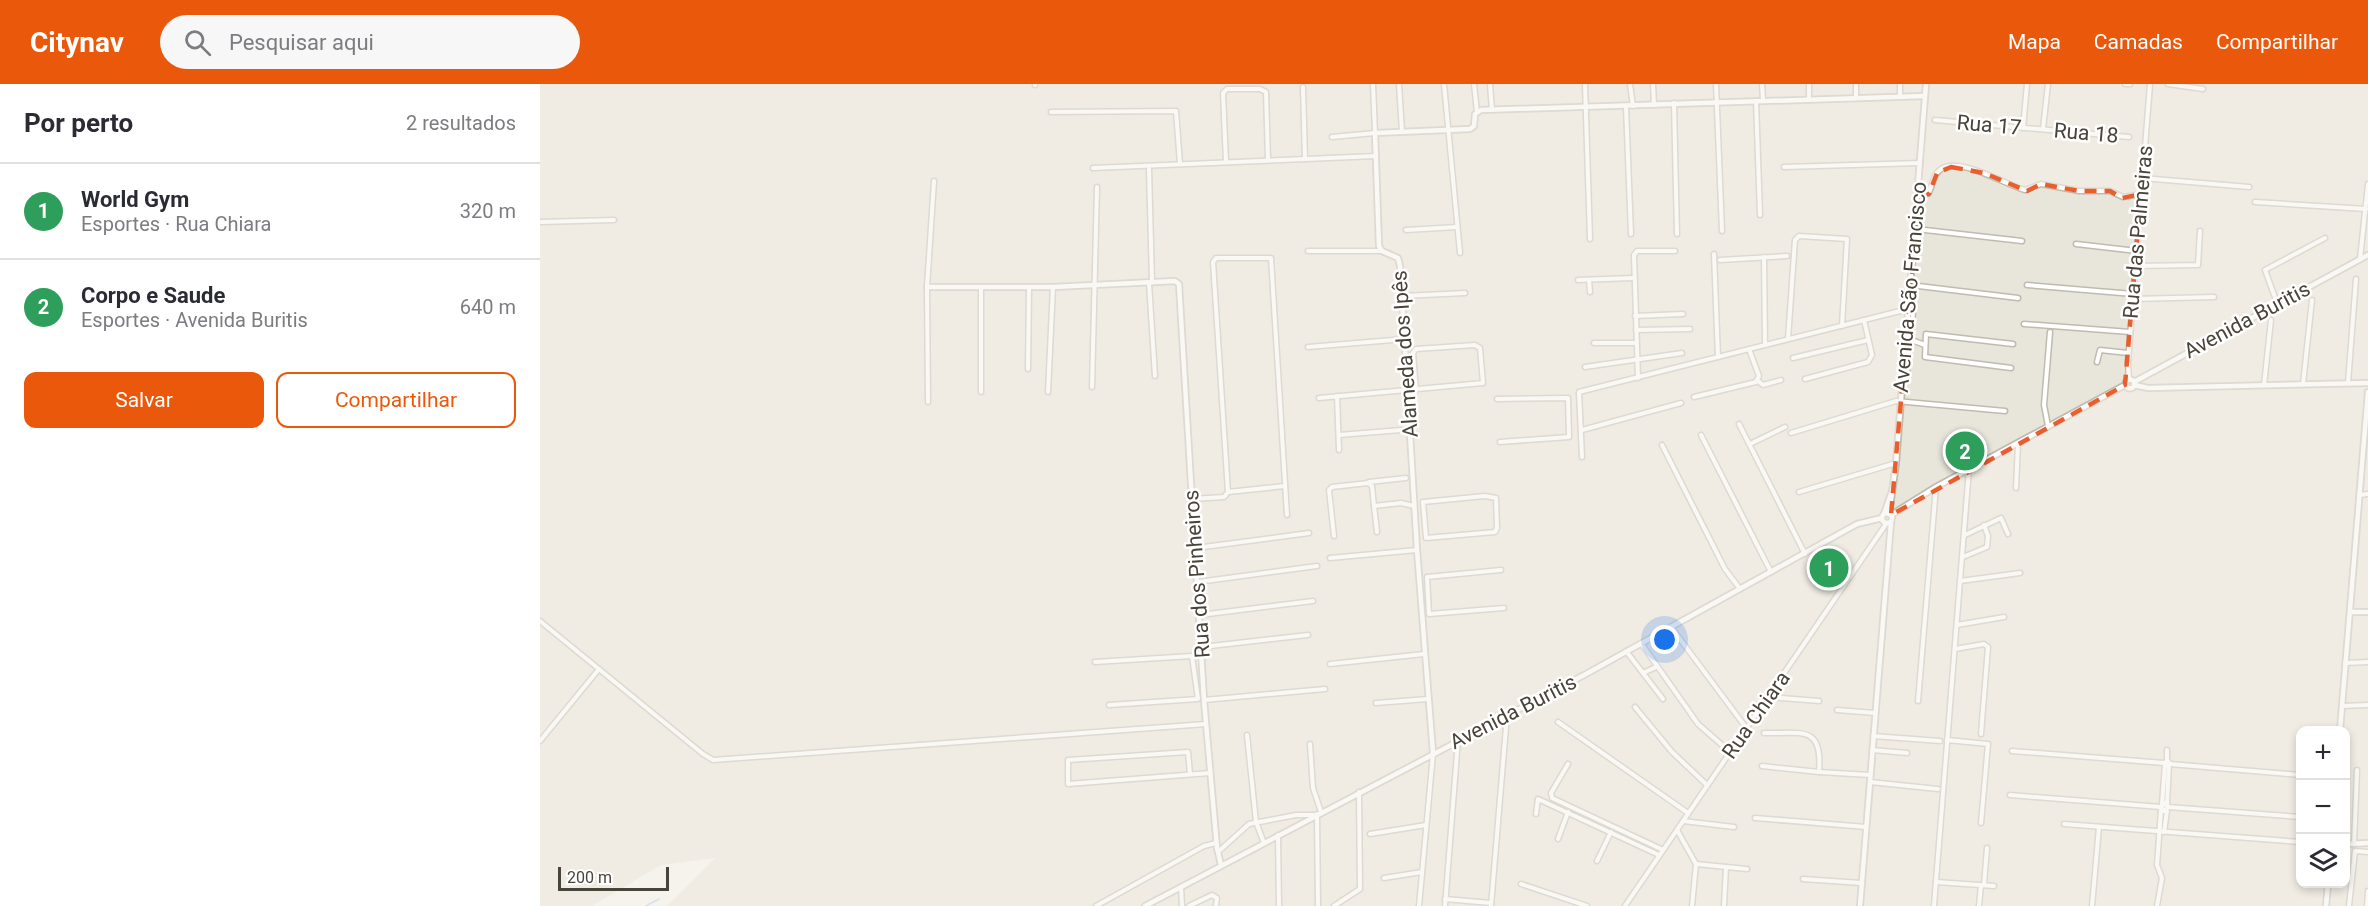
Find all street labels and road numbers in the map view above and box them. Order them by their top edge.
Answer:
street label: Rua 17 [1956,110,2022,140]
street label: Rua 18 [2053,118,2119,148]
street label: Rua das Palmeiras [2118,144,2158,320]
street label: Avenida São Francisco [1889,181,1931,393]
street label: Alameda dos Ipês [1387,270,1423,438]
street label: Avenida Buritis [2180,277,2314,363]
street label: Rua dos Pinheiros [1179,489,1215,659]
street label: Rua Chiara [1717,667,1795,763]
street label: Avenida Buritis [1446,670,1580,754]

